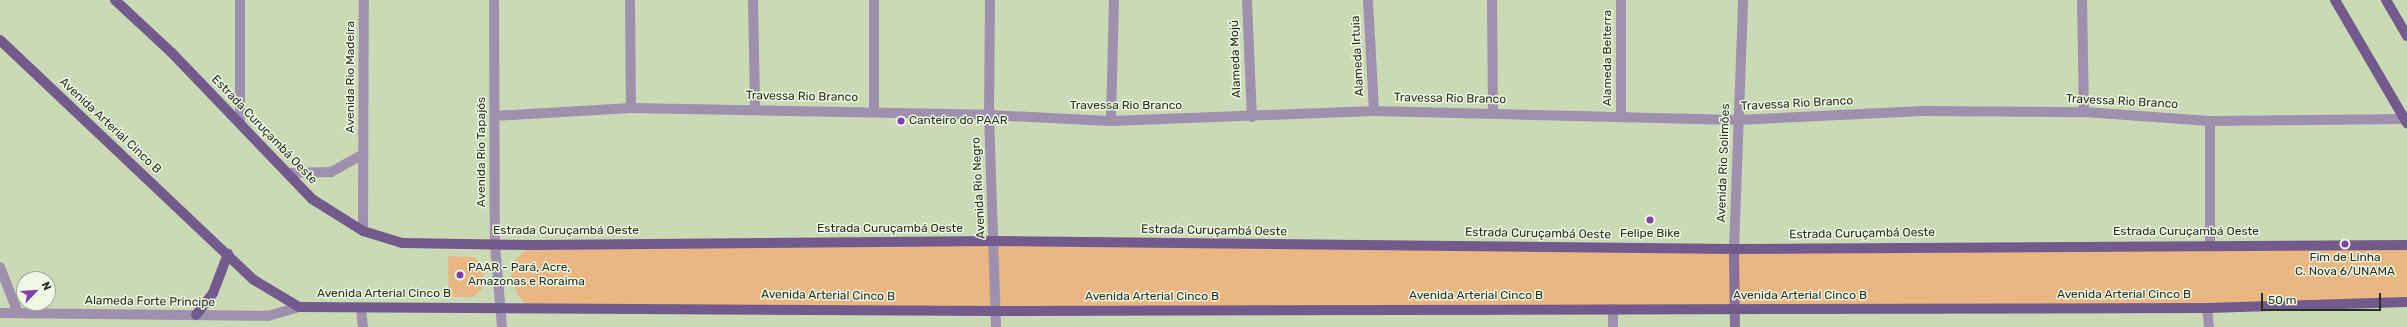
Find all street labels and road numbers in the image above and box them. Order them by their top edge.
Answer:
street label: Alameda Belterra [1601,10,1615,106]
street label: Alameda Irtuia [1349,15,1367,97]
street label: Alameda Mojú [1227,20,1245,98]
street label: Avenida Rio Madeira [344,21,358,133]
street label: Estrada Curuçambá Oeste [208,73,320,187]
street label: Avenida Arterial Cinco B [56,75,164,177]
street label: Travessa Rio Branco [746,89,858,105]
street label: Travessa Rio Branco [1394,91,1506,107]
street label: Travessa Rio Branco [2066,92,2178,112]
street label: Travessa Rio Branco [1741,94,1853,114]
street label: Avenida Rio Tapajós [475,97,489,207]
street label: Travessa Rio Branco [1070,99,1182,113]
street label: Avenida Rio Solimões [1715,103,1733,223]
street label: Avenida Rio Negro [969,137,989,239]
street label: Estrada Curuçambá Oeste [817,222,963,236]
street label: Estrada Curuçambá Oeste [1141,223,1287,239]
street label: Estrada Curuçambá Oeste [493,224,639,238]
street label: Estrada Curuçambá Oeste [2113,225,2259,239]
street label: Estrada Curuçambá Oeste [1465,226,1611,242]
street label: Estrada Curuçambá Oeste [1789,226,1935,242]
street label: Avenida Arterial Cinco B [317,287,451,301]
street label: Avenida Arterial Cinco B [761,288,895,304]
street label: Avenida Arterial Cinco B [2057,288,2191,302]
street label: Avenida Arterial Cinco B [1409,289,1543,303]
street label: Avenida Arterial Cinco B [1733,289,1867,303]
street label: Avenida Arterial Cinco B [1085,290,1219,304]
street label: Alameda Forte Principe [85,294,215,310]

